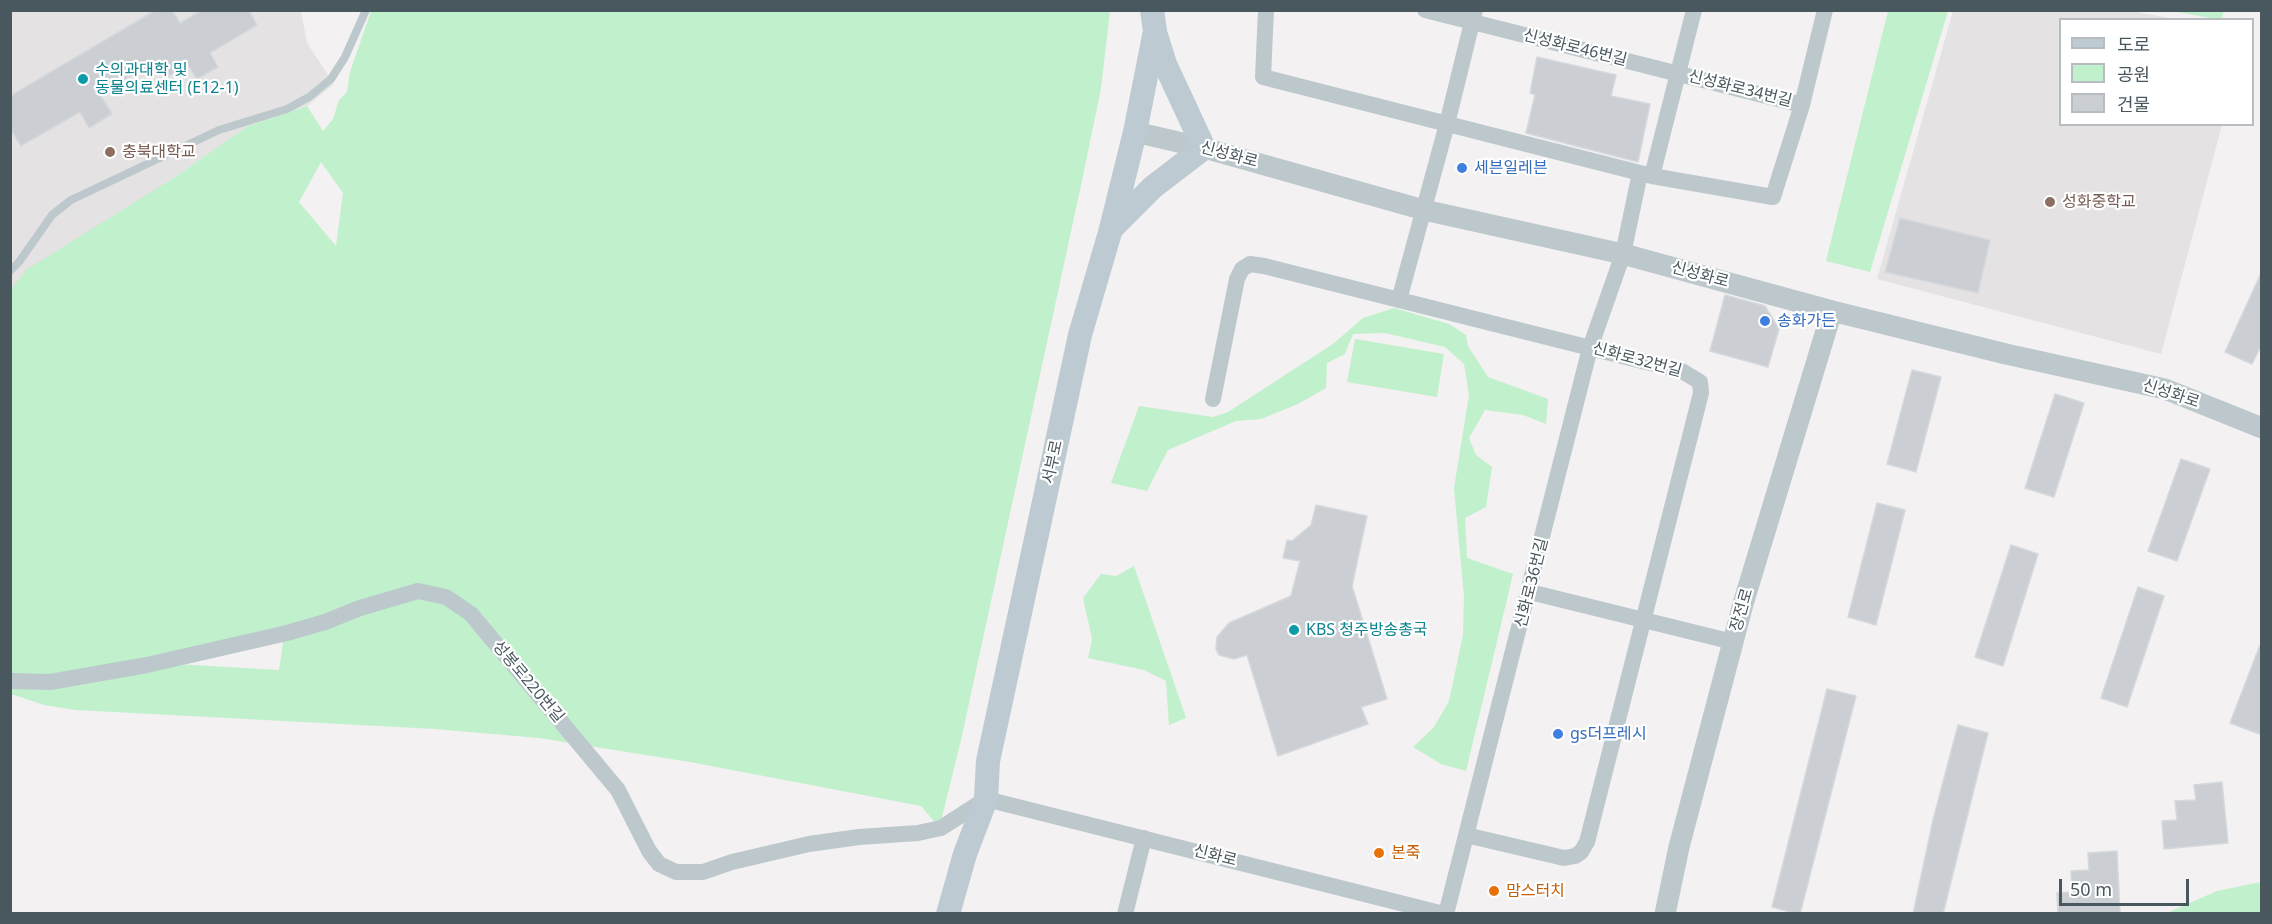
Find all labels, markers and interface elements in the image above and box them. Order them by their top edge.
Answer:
legend [2059,18,2254,126]
street label: 신성화로46번길 [1521,26,1629,70]
text: 도로 [2117,32,2150,56]
place label: 수의과대학 및 동물의료센터 (E12-1) [95,60,239,98]
text: 공원 [2117,62,2150,86]
street label: 신성화로34번길 [1686,67,1794,111]
marker: 수의과대학 및 동물의료센터 (E12-1) [76,72,90,86]
text: 건물 [2117,92,2150,116]
street label: 신성화로 [1198,138,1260,172]
place label: 충북대학교 [122,142,196,162]
marker: 충북대학교 [103,145,117,159]
place label: 세븐일레븐 [1474,158,1548,178]
marker: 세븐일레븐 [1455,161,1469,175]
place label: 성화중학교 [2062,192,2136,212]
marker: 성화중학교 [2043,195,2057,209]
street label: 신성화로 [1669,258,1731,292]
place label: 송화가든 [1777,311,1836,331]
marker: 송화가든 [1758,314,1772,328]
street label: 신화로32번길 [1590,339,1684,381]
street label: 신성화로 [2140,376,2202,412]
street label: 서부로 [1039,438,1067,486]
street label: 신화로36번길 [1512,536,1552,630]
street label: 장전로 [1727,586,1757,634]
place label: KBS 청주방송총국 [1306,620,1428,640]
marker: KBS 청주방송총국 [1287,623,1301,637]
street label: 성봉로220번길 [488,637,568,727]
place label: gs더프레시 [1570,724,1646,744]
marker: gs더프레시 [1551,727,1565,741]
street label: 신화로 [1191,841,1239,871]
place label: 본죽 [1391,843,1420,863]
marker: 본죽 [1372,846,1386,860]
scale bar [2062,867,2192,905]
text: 50 m [2070,877,2112,901]
place label: 맘스터치 [1506,881,1565,901]
marker: 맘스터치 [1487,884,1501,898]

